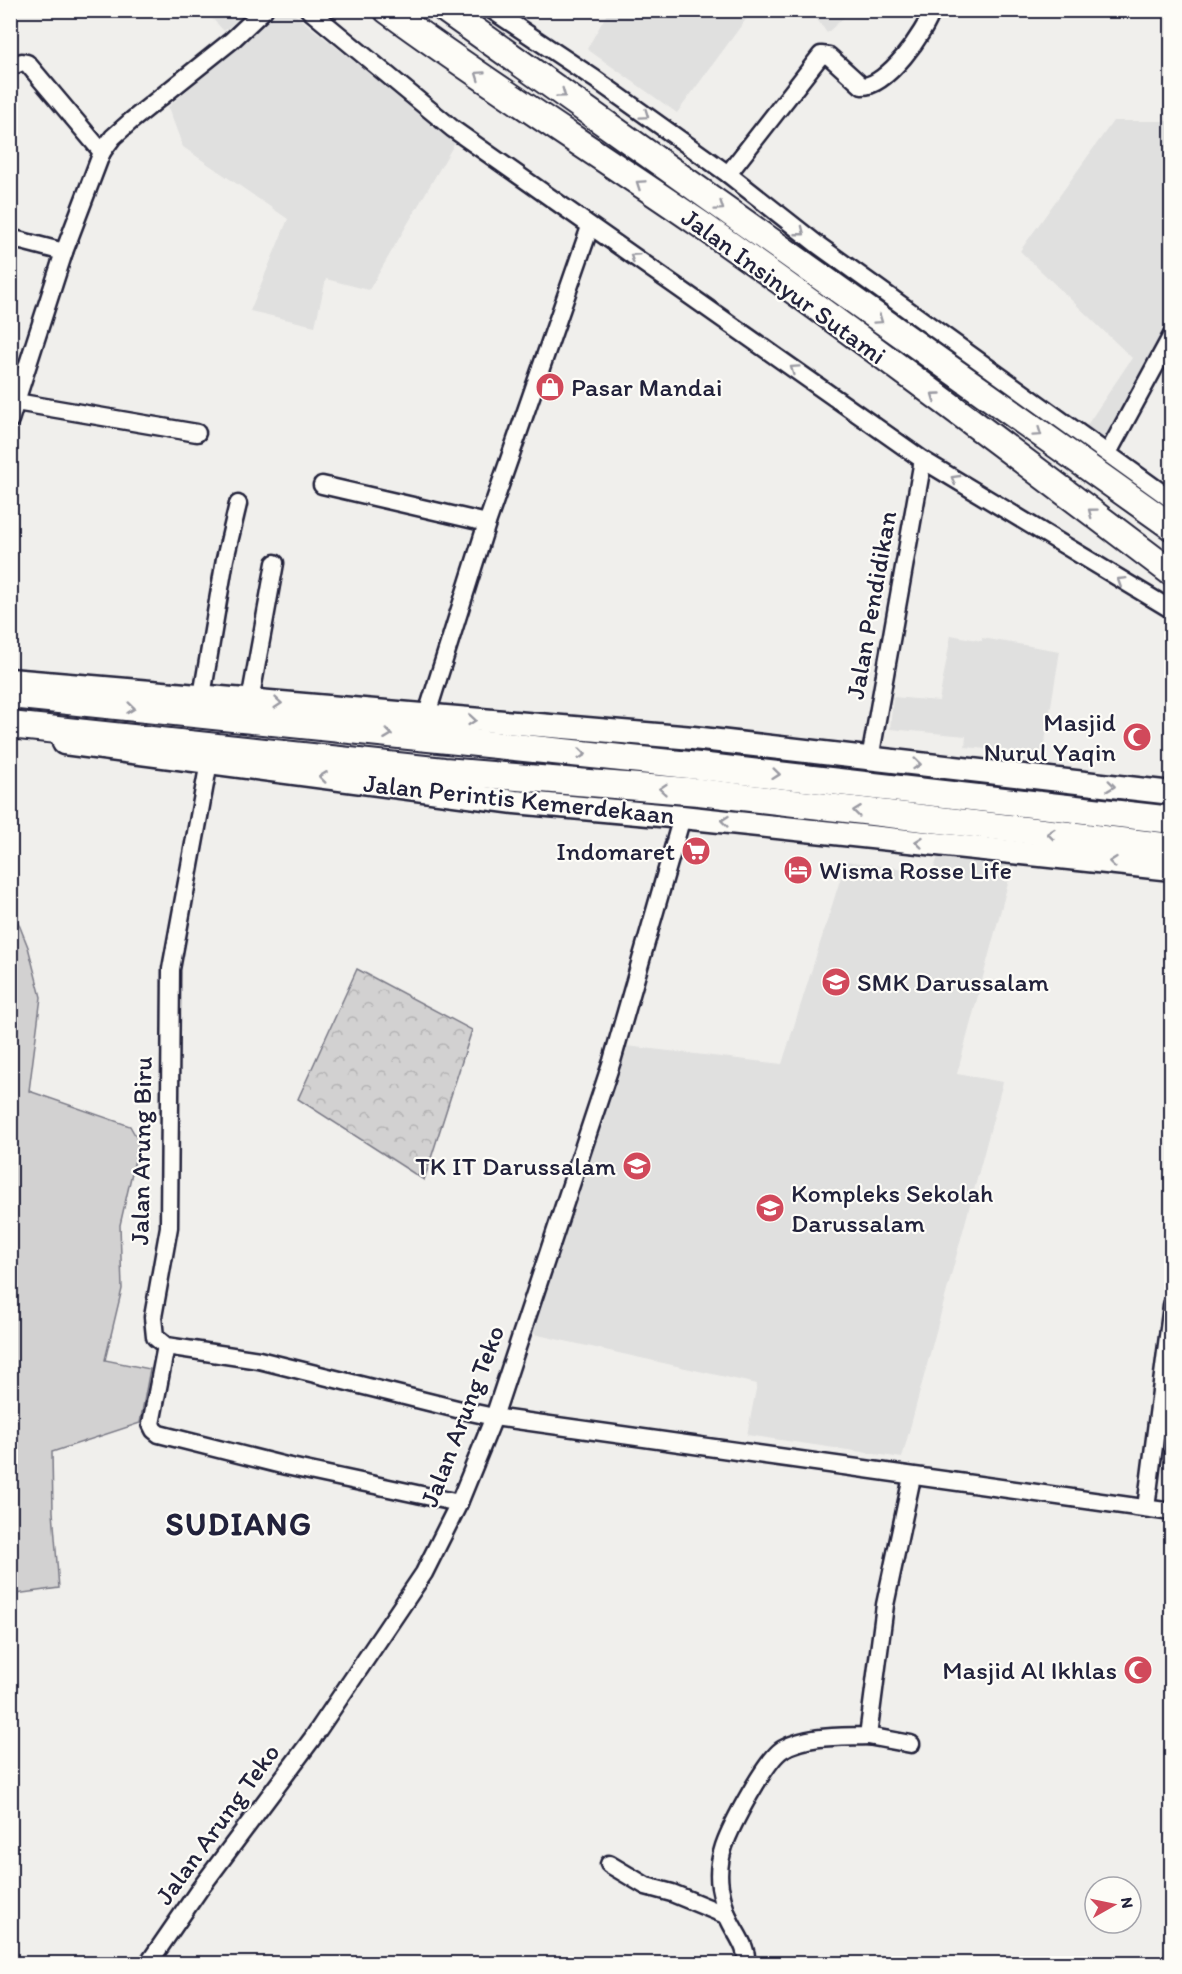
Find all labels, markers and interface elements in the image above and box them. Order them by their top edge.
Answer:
one-way arrow [474,71,485,82]
one-way arrow [555,86,566,97]
one-way arrow [638,108,649,119]
one-way arrow [636,181,647,192]
one-way arrow [714,200,725,211]
street label: Jalan Insinyur Sutami [675,201,893,371]
one-way arrow [794,224,805,235]
one-way arrow [630,253,641,264]
one-way arrow [873,313,884,324]
one-way arrow [789,365,800,376]
shop icon: Pasar Mandai [534,371,566,403]
place label: Pasar Mandai [571,371,722,403]
one-way arrow [931,392,942,403]
one-way arrow [1032,426,1043,437]
one-way arrow [951,474,961,486]
street label: Jalan Pendidikan [839,508,903,702]
one-way arrow [1087,509,1098,520]
one-way arrow [1117,576,1127,588]
one-way arrow [273,696,283,709]
one-way arrow [127,701,136,714]
place label: Masjid Nurul Yaqin [983,706,1116,768]
one-way arrow [468,714,477,727]
mosque icon: Masjid Nurul Yaqin [1121,721,1153,753]
one-way arrow [383,727,393,740]
one-way arrow [577,747,586,760]
one-way arrow [912,757,922,770]
street label: Jalan Perintis Kemerdekaan [362,767,676,831]
one-way arrow [771,767,780,780]
one-way arrow [318,771,328,783]
one-way arrow [1106,779,1115,792]
one-way arrow [659,783,668,796]
one-way arrow [853,805,862,817]
one-way arrow [721,816,730,828]
one-way arrow [1046,828,1055,841]
place label: Indomaret [556,835,675,867]
supermarket icon: Indomaret [680,835,712,867]
one-way arrow [915,836,924,849]
hotel icon: Wisma Rosse Life [782,854,814,886]
place label: Wisma Rosse Life [819,854,1012,886]
one-way arrow [1109,857,1118,869]
school or university icon: SMK Darussalam [820,966,852,998]
place label: SMK Darussalam [857,966,1049,998]
street label: Jalan Arung Biru [123,1056,159,1246]
place label: TK IT Darussalam [415,1150,616,1182]
school or university icon: TK IT Darussalam [621,1150,653,1182]
place label: Kompleks Sekolah Darussalam [791,1177,993,1239]
school or university icon: Kompleks Sekolah Darussalam [754,1192,786,1224]
street label: Jalan Arung Teko [413,1321,511,1511]
district label: SUDIANG [166,1505,312,1543]
place label: Masjid Al Ikhlas [942,1654,1117,1686]
mosque icon: Masjid Al Ikhlas [1122,1654,1154,1686]
street label: Jalan Arung Teko [148,1737,286,1911]
north arrow [1083,1875,1143,1935]
text: N [1117,1896,1138,1910]

